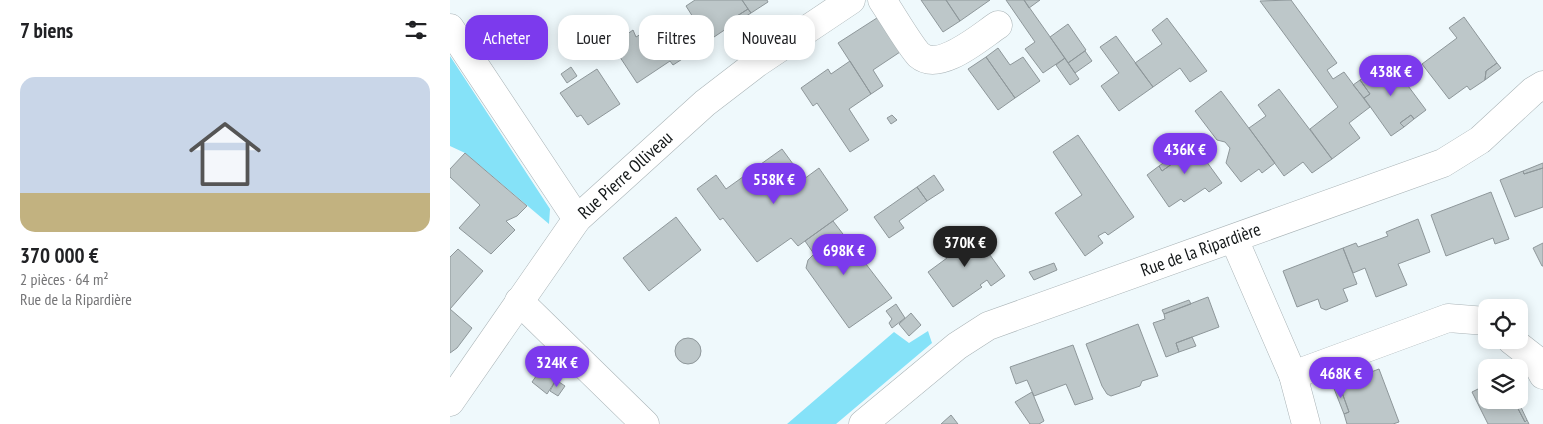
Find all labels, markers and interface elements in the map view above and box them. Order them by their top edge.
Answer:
chip: Acheter [465,15,548,60]
chip: Louer [558,15,629,60]
chip: Filtres [639,15,714,60]
chip: Nouveau [724,15,815,60]
icon: filters [402,16,430,44]
text: 7 biens [20,17,73,44]
pin: 438K € [1350,54,1432,97]
text: 438K € [1370,61,1412,81]
icon: home [180,109,270,199]
street label: Rue Pierre Olliveau [573,126,677,224]
pin: 436K € [1144,132,1226,175]
text: 436K € [1164,139,1206,159]
pin: 558K € [733,162,815,205]
text: 558K € [753,169,795,189]
street label: Rue de la Ripardière [1137,217,1264,281]
pin: 370K € [924,226,1006,268]
text: 370K € [944,232,986,252]
pin: 698K € [803,234,885,276]
text: 698K € [823,240,865,260]
text: 370 000 € [20,242,99,269]
text: 2 pièces · 64 m² [20,269,109,289]
text: Rue de la Ripardière [20,289,132,309]
map controls [1478,299,1528,409]
button: locate [1478,299,1528,349]
pin: 324K € [516,346,598,388]
text: 324K € [536,352,578,372]
pin: 468K € [1300,356,1382,399]
button: layers [1478,359,1528,409]
text: 468K € [1320,363,1362,383]

